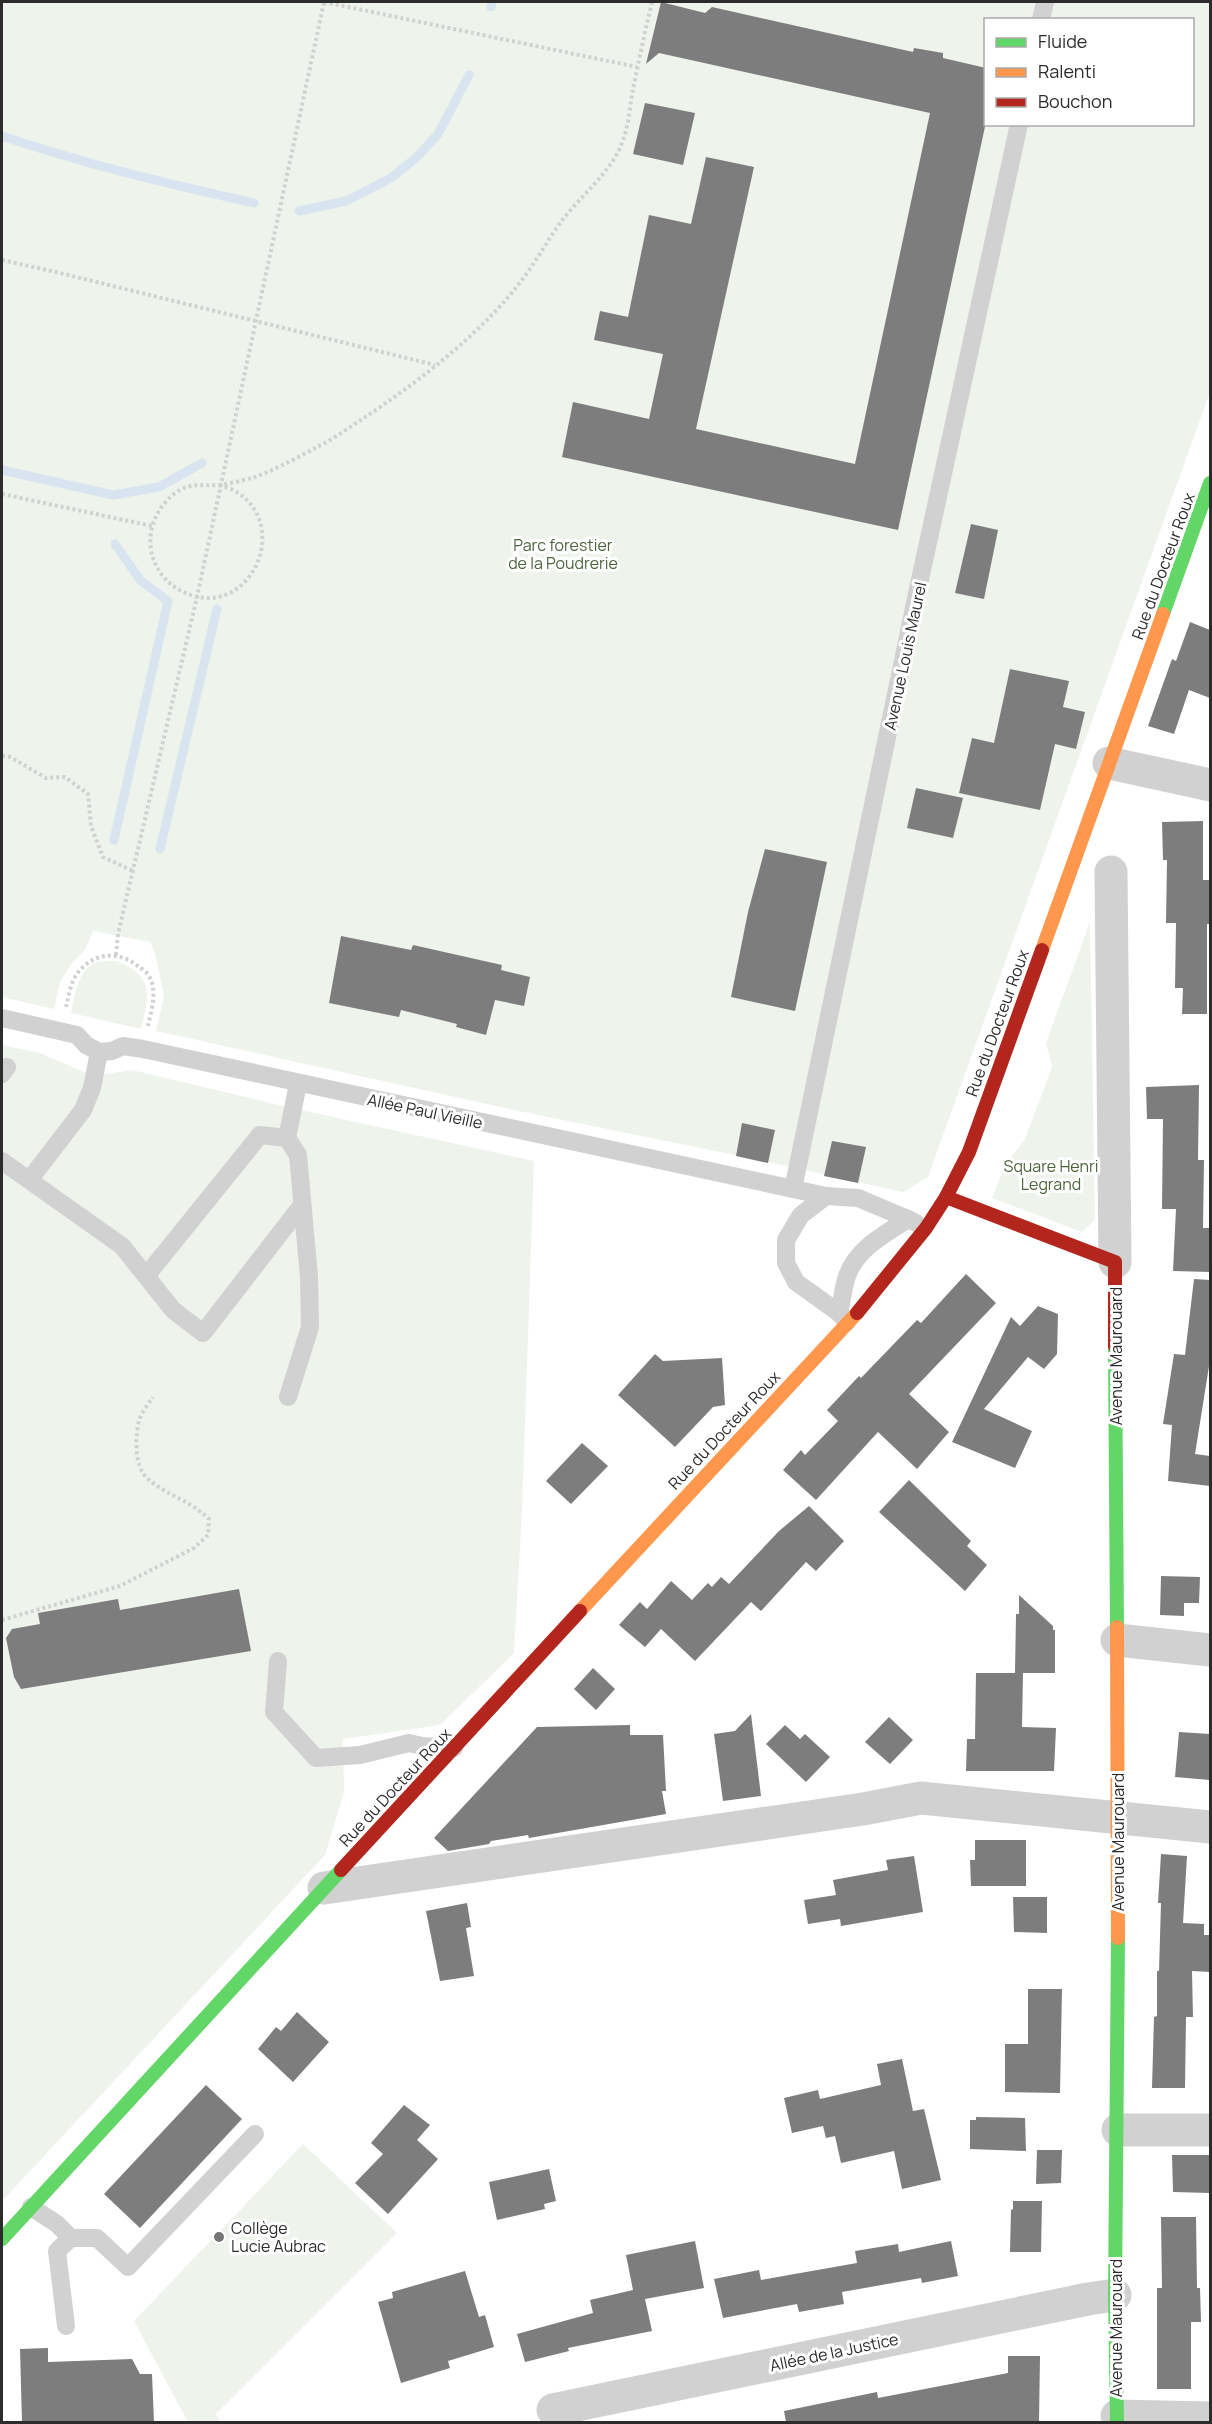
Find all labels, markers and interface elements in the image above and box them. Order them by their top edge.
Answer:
legend [984,18,1194,126]
text: Fluide [1038,29,1087,53]
text: Ralenti [1038,59,1096,83]
text: Bouchon [1038,89,1112,113]
street label: Rue du Docteur Roux [1126,489,1200,642]
park label: Parc forestier de la Poudrerie [508,534,618,574]
street label: Avenue Louis Maurel [879,580,931,732]
street label: Rue du Docteur Roux [960,946,1034,1099]
street label: Allée Paul Vieille [365,1088,485,1134]
park label: Square Henri Legrand [1004,1155,1098,1195]
street label: Avenue Maurouard [1105,1287,1127,1425]
street label: Rue du Docteur Roux [663,1365,785,1494]
street label: Rue du Docteur Roux [334,1722,456,1851]
street label: Avenue Maurouard [1107,1773,1129,1911]
place label: Collège Lucie Aubrac [231,2217,326,2257]
marker: Collège Lucie Aubrac [212,2230,226,2244]
street label: Avenue Maurouard [1105,2259,1127,2397]
street label: Allée de la Justice [768,2328,900,2376]

